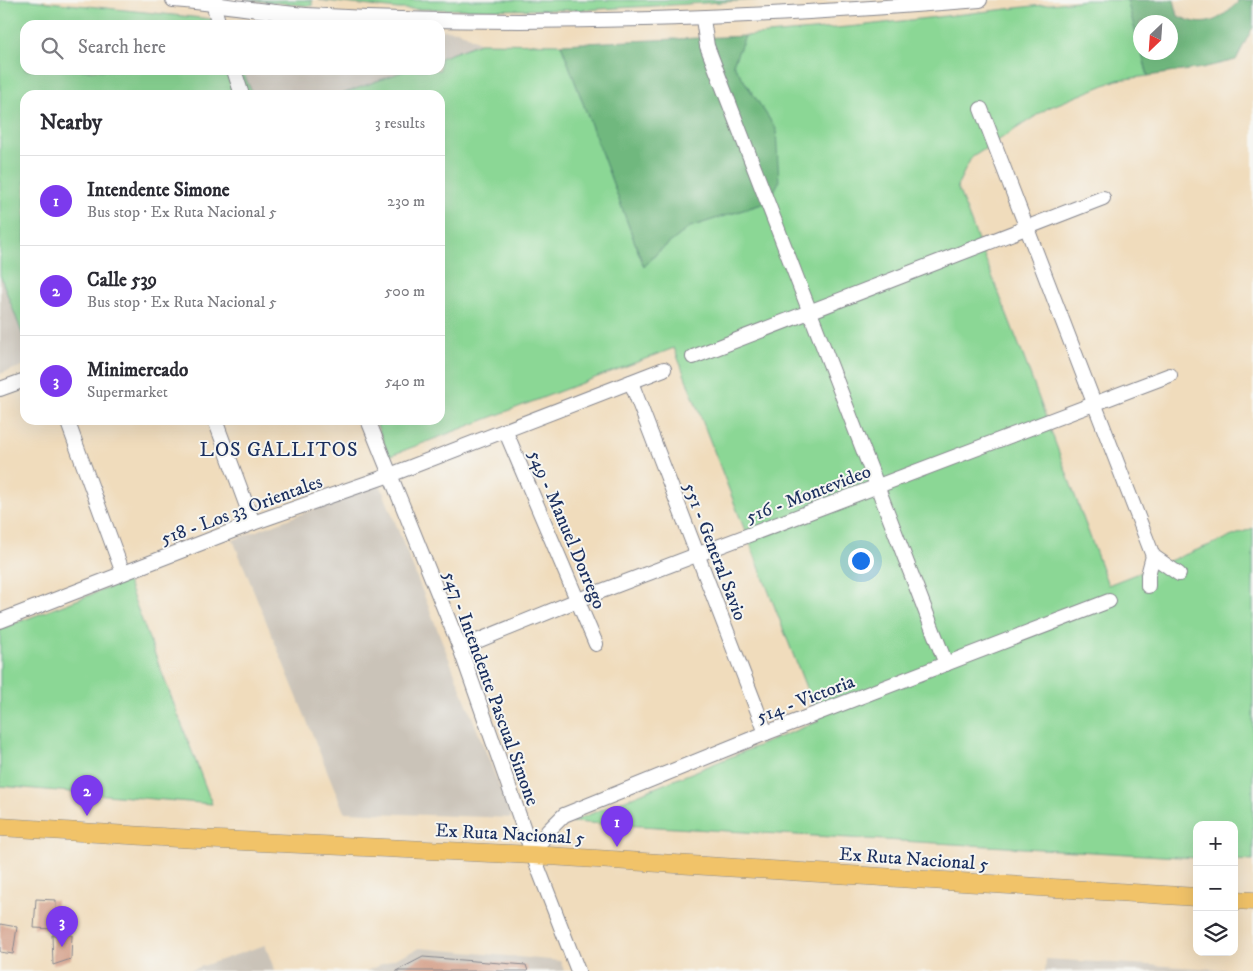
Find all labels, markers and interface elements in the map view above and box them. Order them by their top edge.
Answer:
north arrow [1133,15,1178,60]
search box [20,20,445,75]
icon: search [38,34,66,62]
text: Search here [78,36,166,59]
text: Nearby [40,110,102,136]
text: 3 results [375,113,425,133]
text: Intendente Simone [87,179,230,202]
text: 1 [53,191,59,211]
text: 230 m [387,191,425,211]
text: Bus stop · Ex Ruta Nacional 5 [87,202,277,222]
text: Calle 539 [87,269,157,292]
text: 2 [52,281,60,301]
text: 500 m [384,281,425,301]
text: Bus stop · Ex Ruta Nacional 5 [87,292,277,312]
text: Minimercado [87,359,188,382]
text: 3 [53,371,59,391]
text: 540 m [385,371,425,391]
text: Supermarket [87,382,168,402]
district label: LOS GALLITOS [200,438,358,463]
street label: 549 - Manuel Dorrego [523,447,611,613]
street label: 516 - Montevideo [743,460,874,529]
street label: 518 - Los 33 Orientales [157,470,326,550]
street label: 551 - General Savio [678,479,751,624]
your location [848,548,874,574]
street label: 547 - Intendente Pascual Simone [437,568,544,809]
street label: 514 - Victoria [753,670,858,729]
pin: 2 [71,775,103,816]
pin: 1 [601,806,633,847]
street label: Ex Ruta Nacional 5 [435,819,586,850]
map controls [1193,821,1238,956]
button: + [1193,821,1238,866]
street label: Ex Ruta Nacional 5 [838,843,990,876]
button: − [1193,866,1238,911]
pin: 3 [46,906,78,947]
button: layers [1193,911,1238,956]

